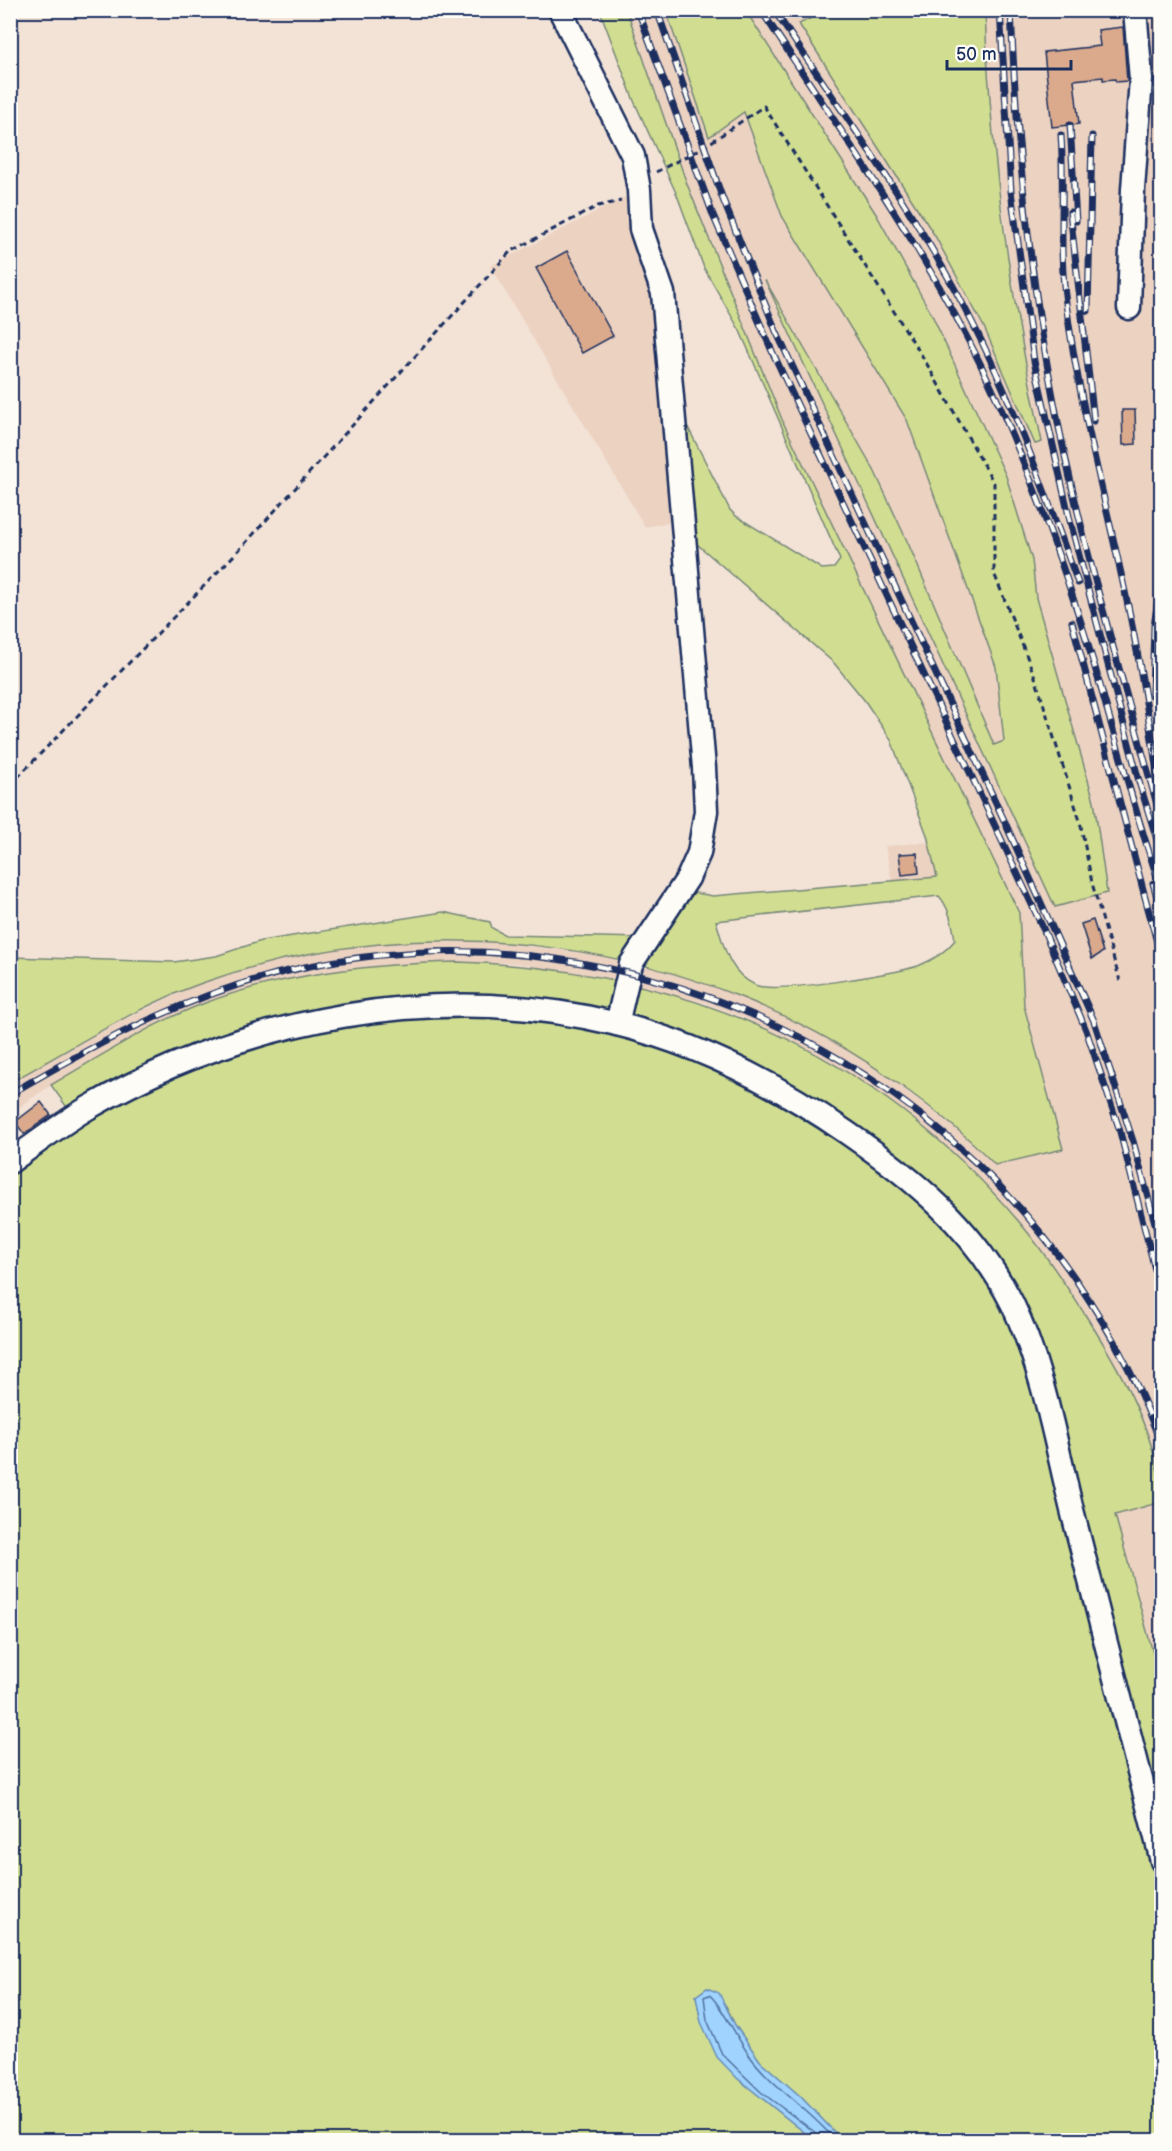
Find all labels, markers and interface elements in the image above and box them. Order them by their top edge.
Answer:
scale bar [947,33,1072,71]
text: 50 m [956,44,997,65]

